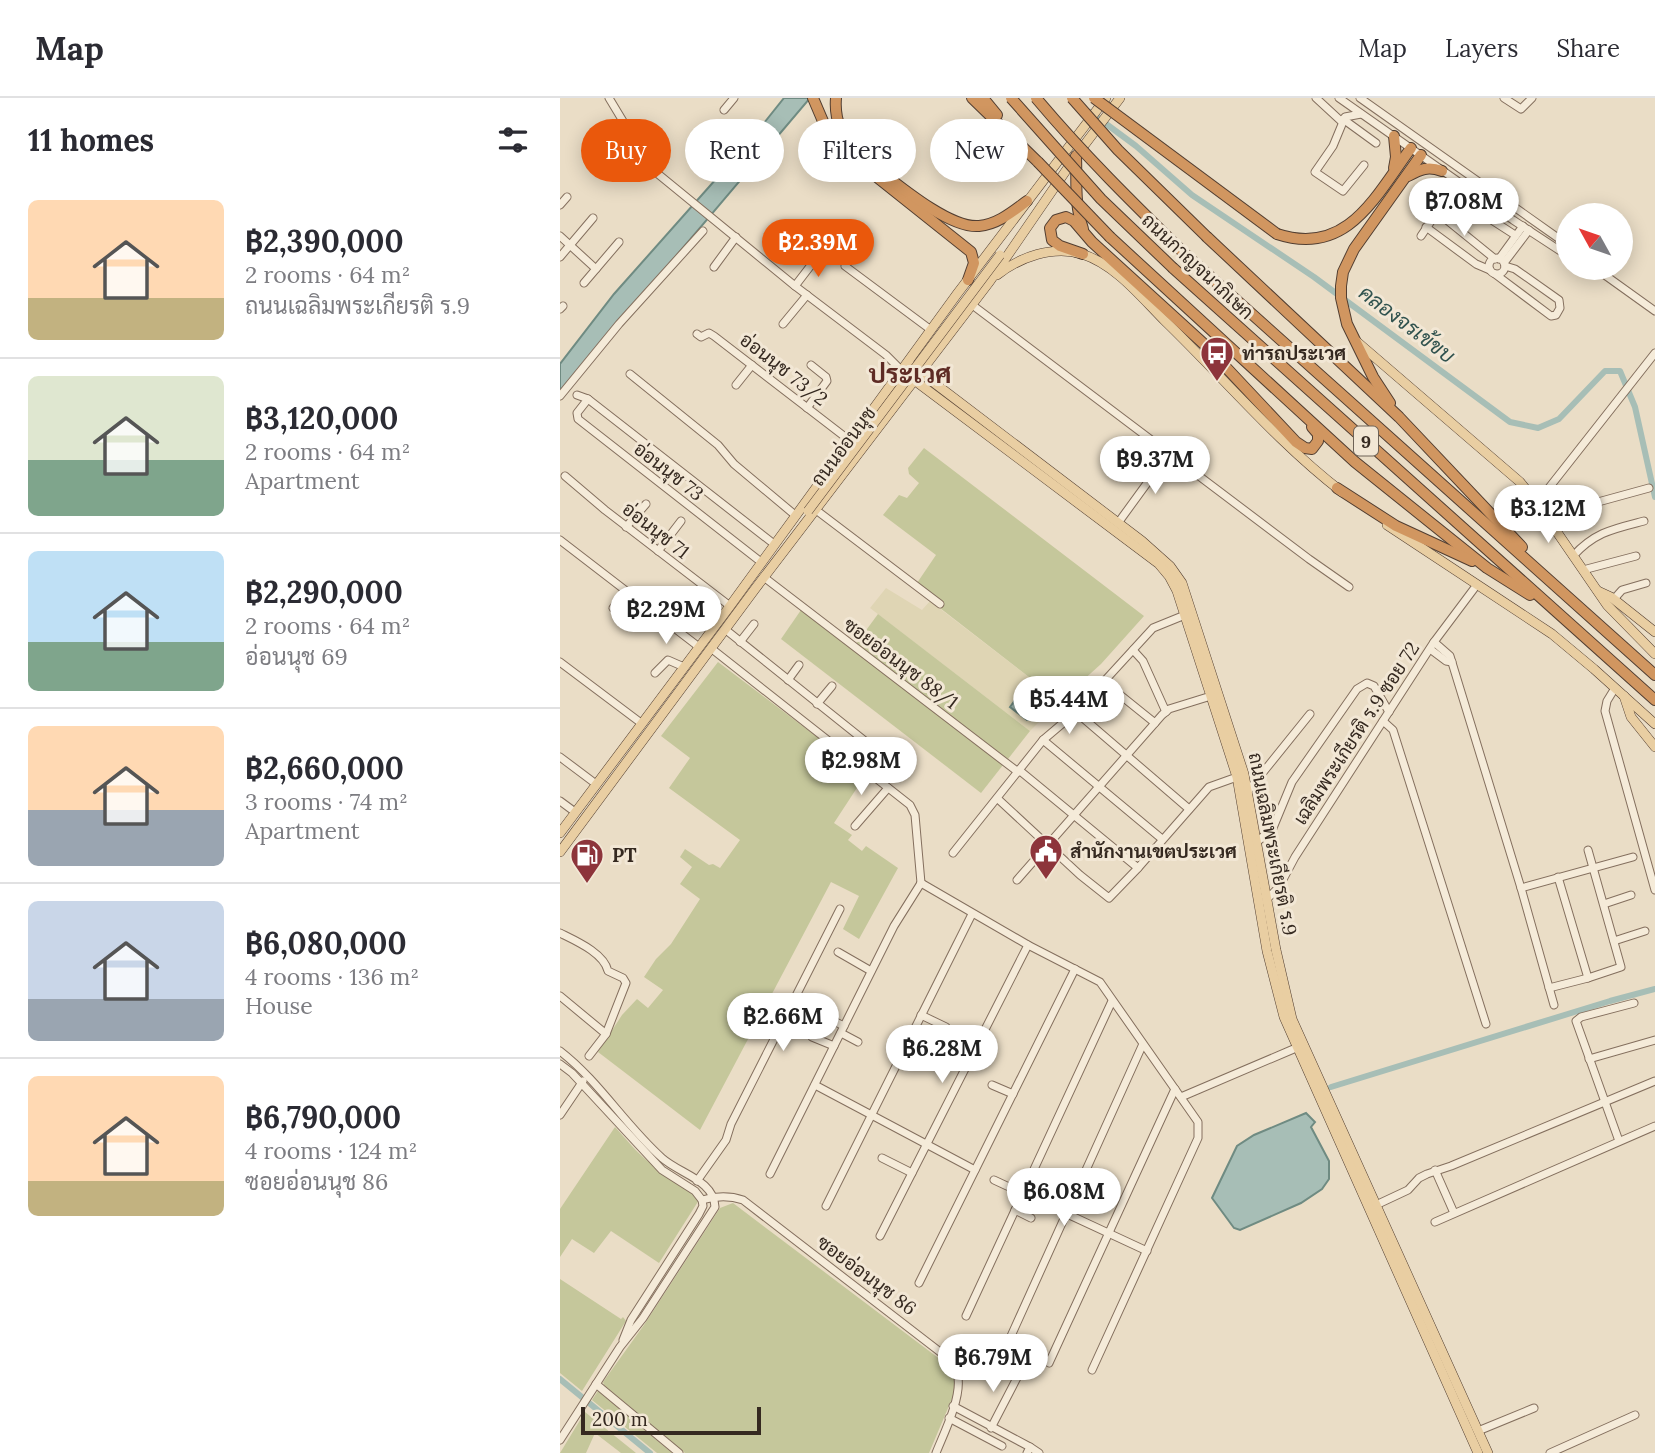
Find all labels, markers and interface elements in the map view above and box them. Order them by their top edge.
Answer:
text: Map [35,27,104,69]
text: Map [1358,33,1407,64]
text: Layers [1445,33,1518,64]
text: Share [1556,33,1620,64]
chip: Buy [581,119,671,182]
chip: Rent [685,119,784,182]
chip: Filters [798,119,916,182]
chip: New [930,119,1028,182]
text: 11 homes [28,121,154,159]
icon: filters [494,121,532,159]
pin: ฿7.08M [1407,178,1521,238]
text: ฿7.08M [1425,186,1503,215]
north arrow [1556,203,1633,280]
map controls [1556,203,1633,280]
street label: ถนนกาญจนาภิเษก [1137,208,1259,324]
pin: ฿2.39M [761,220,875,279]
text: ฿2,390,000 [245,222,404,260]
text: ฿2.39M [778,227,858,256]
icon: home [84,228,168,312]
text: 2 rooms · 64 m² [245,260,410,289]
water label: คลองจรเข้ขบ [1354,279,1461,369]
text: ถนนเฉลิมพระเกียรติ ร.9 [245,291,470,320]
street label: อ่อนนุช 73/2 [735,327,833,412]
bus stop icon: ท่ารถประเวศ [1198,334,1236,383]
place label: ท่ารถประเวศ [1242,341,1346,365]
district label: ประเวศ [868,357,952,390]
text: ฿3,120,000 [245,399,398,437]
street label: ถนนอ่อนนุช [805,402,881,491]
icon: home [84,404,168,488]
road number: 9 [1354,426,1378,456]
street label: อ่อนนุช 73 [629,436,709,507]
pin: ฿9.37M [1098,436,1212,496]
text: 2 rooms · 64 m² [245,437,410,466]
text: ฿9.37M [1116,444,1194,473]
text: Apartment [245,466,360,495]
pin: ฿3.12M [1491,486,1605,545]
text: ฿3.12M [1510,493,1586,522]
street label: อ่อนนุช 71 [617,496,694,565]
text: ฿2,290,000 [245,573,403,611]
icon: home [84,579,168,663]
pin: ฿2.29M [609,587,723,646]
text: ฿2.29M [626,594,706,623]
text: 2 rooms · 64 m² [245,611,410,640]
street label: ซอยอ่อนนุช 88/1 [838,612,963,715]
street label: เฉลิมพระเกียรติ ร.9 ซอย 72 [1288,637,1424,829]
text: อ่อนนุช 69 [245,642,348,671]
pin: ฿5.44M [1012,676,1126,736]
text: ฿5.44M [1029,684,1109,713]
pin: ฿2.98M [804,738,918,797]
text: ฿2.98M [821,745,901,774]
text: ฿2,660,000 [245,749,404,787]
street label: ถนนเฉลิมพระเกียรติ ร.9 [1243,750,1303,938]
icon: home [84,754,168,838]
text: 3 rooms · 74 m² [245,787,408,816]
text: Apartment [245,816,360,845]
public building icon: สำนักงานเขตประเวศ [1027,832,1065,881]
fuel station icon: PT [568,836,606,885]
place label: สำนักงานเขตประเวศ [1070,839,1237,863]
place label: PT [612,843,637,867]
text: ฿6,080,000 [245,924,407,962]
icon: home [84,929,168,1013]
text: 4 rooms · 136 m² [245,962,419,991]
text: House [245,991,313,1020]
pin: ฿2.66M [726,993,840,1053]
text: ฿2.66M [743,1001,823,1030]
pin: ฿6.28M [885,1026,999,1085]
text: ฿6.28M [902,1033,982,1062]
text: ฿6,790,000 [245,1098,401,1136]
icon: home [84,1104,168,1188]
text: 4 rooms · 124 m² [245,1136,417,1165]
text: ซอยอ่อนนุช 86 [245,1167,388,1196]
pin: ฿6.08M [1007,1168,1121,1228]
text: ฿6.08M [1023,1176,1105,1205]
street label: ซอยอ่อนนุช 86 [812,1230,922,1321]
pin: ฿6.79M [936,1334,1050,1394]
text: ฿6.79M [954,1342,1032,1371]
scale bar [581,1404,761,1436]
text: 200 m [592,1407,648,1431]

